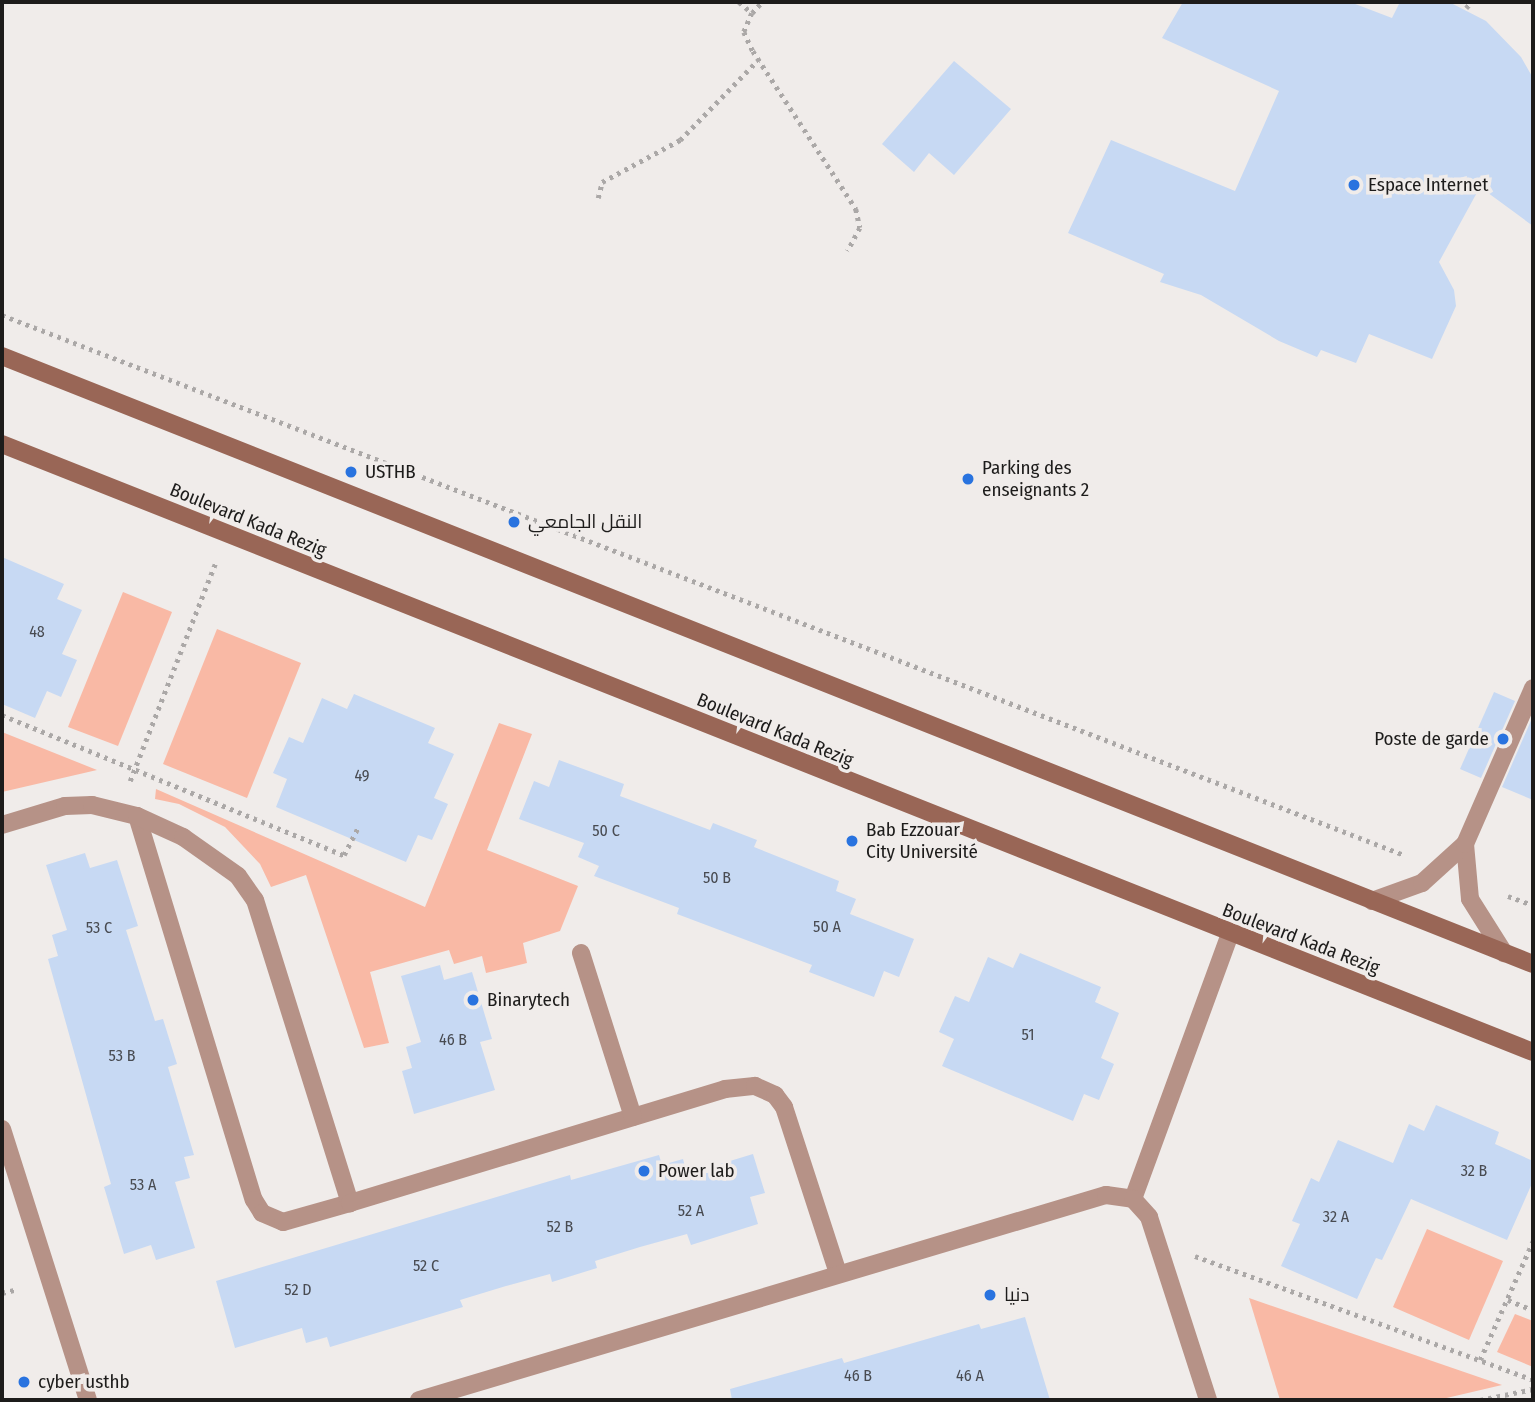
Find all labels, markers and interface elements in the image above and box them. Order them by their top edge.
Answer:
place label: Espace Internet [1368,174,1488,196]
marker: Espace Internet [1346,177,1362,193]
place label: Parking des enseignants 2 [982,457,1089,501]
place label: USTHB [365,461,416,483]
marker: USTHB [343,464,359,480]
marker: Parking des enseignants 2 [960,471,976,487]
street label: Boulevard Kada Rezig [167,478,329,562]
place label: النقل الجامعي [528,511,642,533]
marker: النقل الجامعي [506,514,522,530]
house number: 48 [29,622,45,642]
street label: Boulevard Kada Rezig [694,688,856,772]
place label: Poste de garde [1374,728,1489,750]
marker: Poste de garde [1495,731,1511,747]
house number: 49 [354,766,370,786]
place label: Bab Ezzouar City Université [866,819,978,863]
house number: 50 C [592,821,620,841]
marker: Bab Ezzouar City Université [844,833,860,849]
house number: 50 B [703,868,731,888]
street label: Boulevard Kada Rezig [1219,899,1383,979]
house number: 50 A [813,917,841,937]
house number: 53 C [86,918,112,938]
place label: Binarytech [487,989,570,1011]
marker: Binarytech [465,992,481,1008]
house number: 51 [1022,1025,1034,1045]
house number: 46 B [439,1030,467,1050]
house number: 53 B [109,1046,135,1066]
place label: Power lab [658,1160,735,1182]
house number: 32 B [1461,1161,1487,1181]
marker: Power lab [636,1163,652,1179]
house number: 53 A [130,1175,156,1195]
house number: 52 A [678,1201,704,1221]
house number: 32 A [1323,1207,1349,1227]
house number: 52 B [547,1217,573,1237]
house number: 52 C [413,1256,439,1276]
house number: 52 D [284,1280,312,1300]
place label: دنيا [1004,1284,1029,1306]
marker: دنيا [982,1287,998,1303]
house number: 46 B [844,1366,872,1386]
house number: 46 A [956,1366,984,1386]
place label: cyber usthb [38,1371,130,1393]
marker: cyber usthb [16,1374,32,1390]

